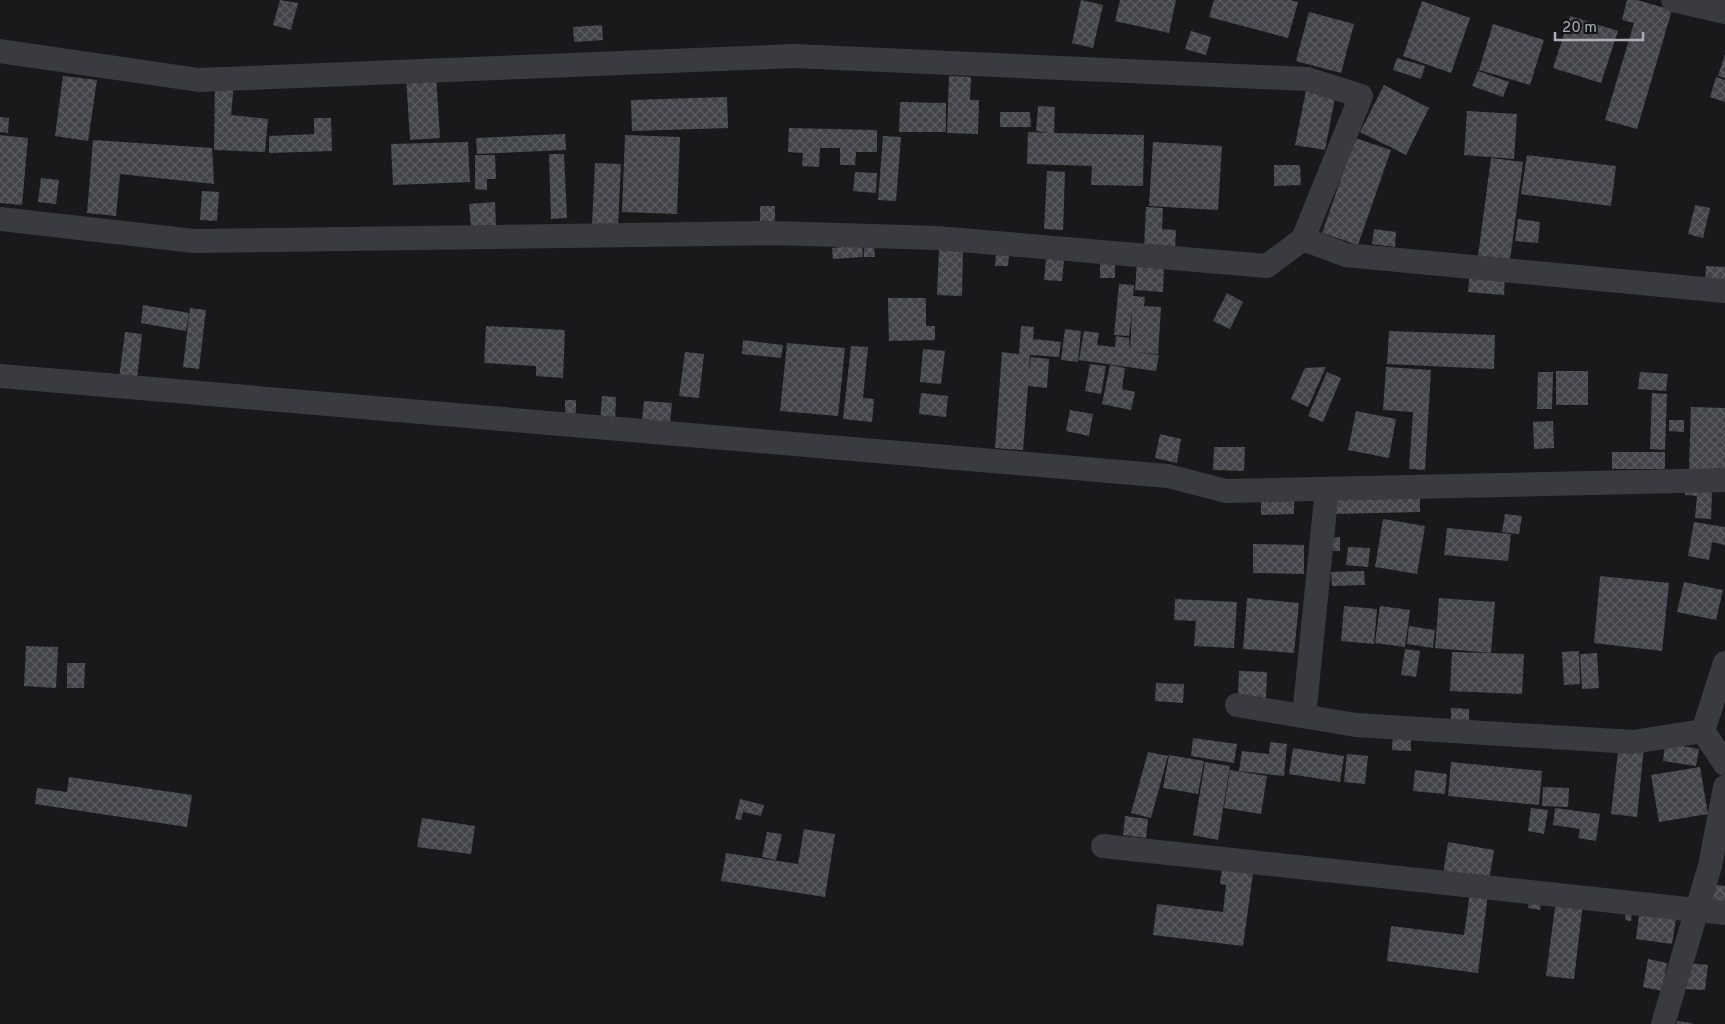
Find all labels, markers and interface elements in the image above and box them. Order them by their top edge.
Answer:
scale bar [1555,10,1642,42]
text: 20 m [1562,19,1597,38]

